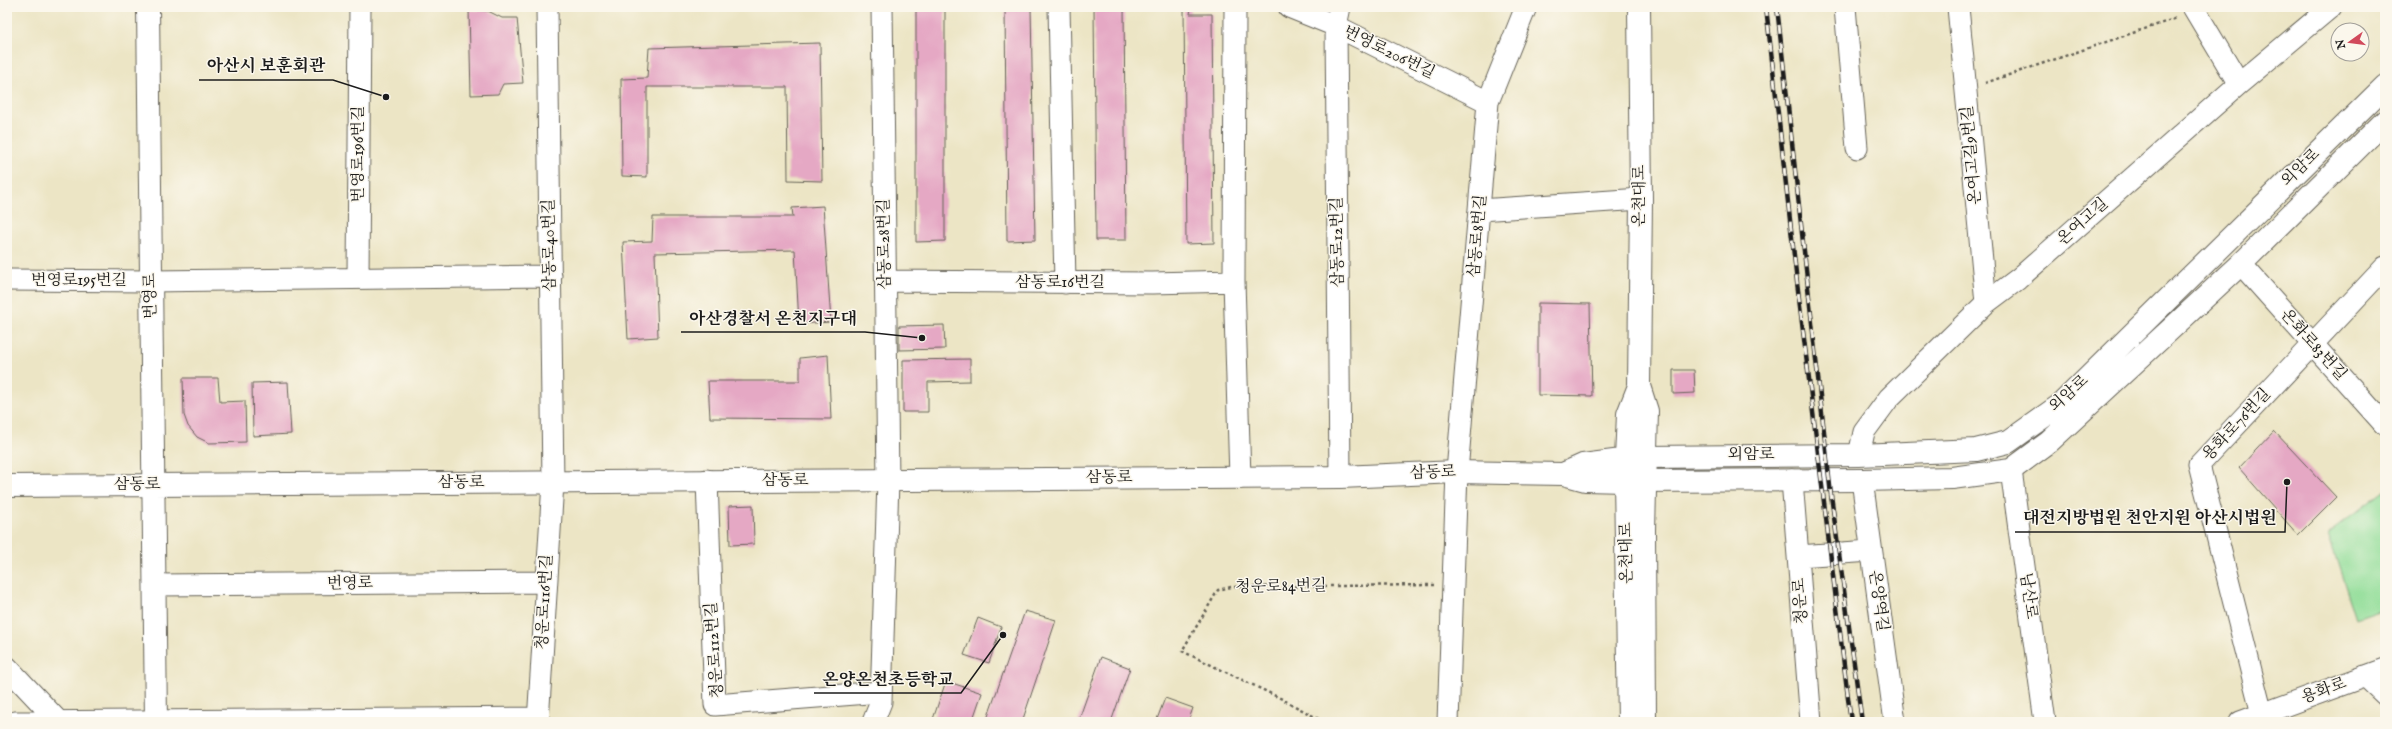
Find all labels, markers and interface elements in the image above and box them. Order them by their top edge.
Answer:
street label: 번영로206번길 [1340,22,1438,84]
north arrow [2330,22,2370,62]
text: N [2333,37,2349,51]
callout: 아산시 보훈회관 [199,51,333,80]
text: 아산시 보훈회관 [207,56,326,77]
street label: 온여고길9번길 [1958,104,1986,206]
street label: 번영로196번길 [349,106,369,202]
street label: 외암로 [2277,144,2325,191]
street label: 온천대로 [1630,165,1650,227]
street label: 삼동로8번길 [1464,194,1492,278]
street label: 온여고길 [2053,194,2113,250]
street label: 삼동로12번길 [1327,196,1349,288]
street label: 삼동로40번길 [539,198,561,292]
street label: 삼동로28번길 [874,198,896,290]
street label: 번영로195번길 [31,271,127,291]
street label: 번영로 [141,272,161,319]
street label: 삼동로16번길 [1015,273,1105,293]
callout: 아산경찰서 온천지구대 [681,303,865,332]
street label: 온화로83번길 [2276,305,2350,385]
text: 아산경찰서 온천지구대 [689,309,857,330]
street label: 외암로 [2045,371,2093,417]
street label: 용화로76번길 [2198,385,2276,465]
street label: 외암로 [1728,445,1775,465]
street label: 삼동로 [1409,462,1457,484]
street label: 삼동로 [1086,468,1133,488]
street label: 삼동로 [762,471,809,491]
street label: 삼동로 [438,473,485,493]
street label: 삼동로 [114,475,161,495]
callout: 대전지방법원 천안지원 아산시법원 [2015,503,2285,532]
text: 대전지방법원 천안지원 아산시법원 [2023,508,2277,529]
street label: 온천대로 [1616,521,1638,584]
street label: 청운로116번길 [533,554,557,650]
street label: 온양역길 [1864,569,1892,633]
street label: 남산로 [2015,572,2041,621]
street label: 번영로 [327,574,374,594]
street label: 청운로84번길 [1235,576,1327,598]
street label: 청운로 [1789,577,1813,625]
street label: 청운로112번길 [702,601,728,699]
callout: 온양온천초등학교 [814,664,961,693]
text: 온양온천초등학교 [822,670,954,691]
street label: 용화로 [2299,673,2350,708]

